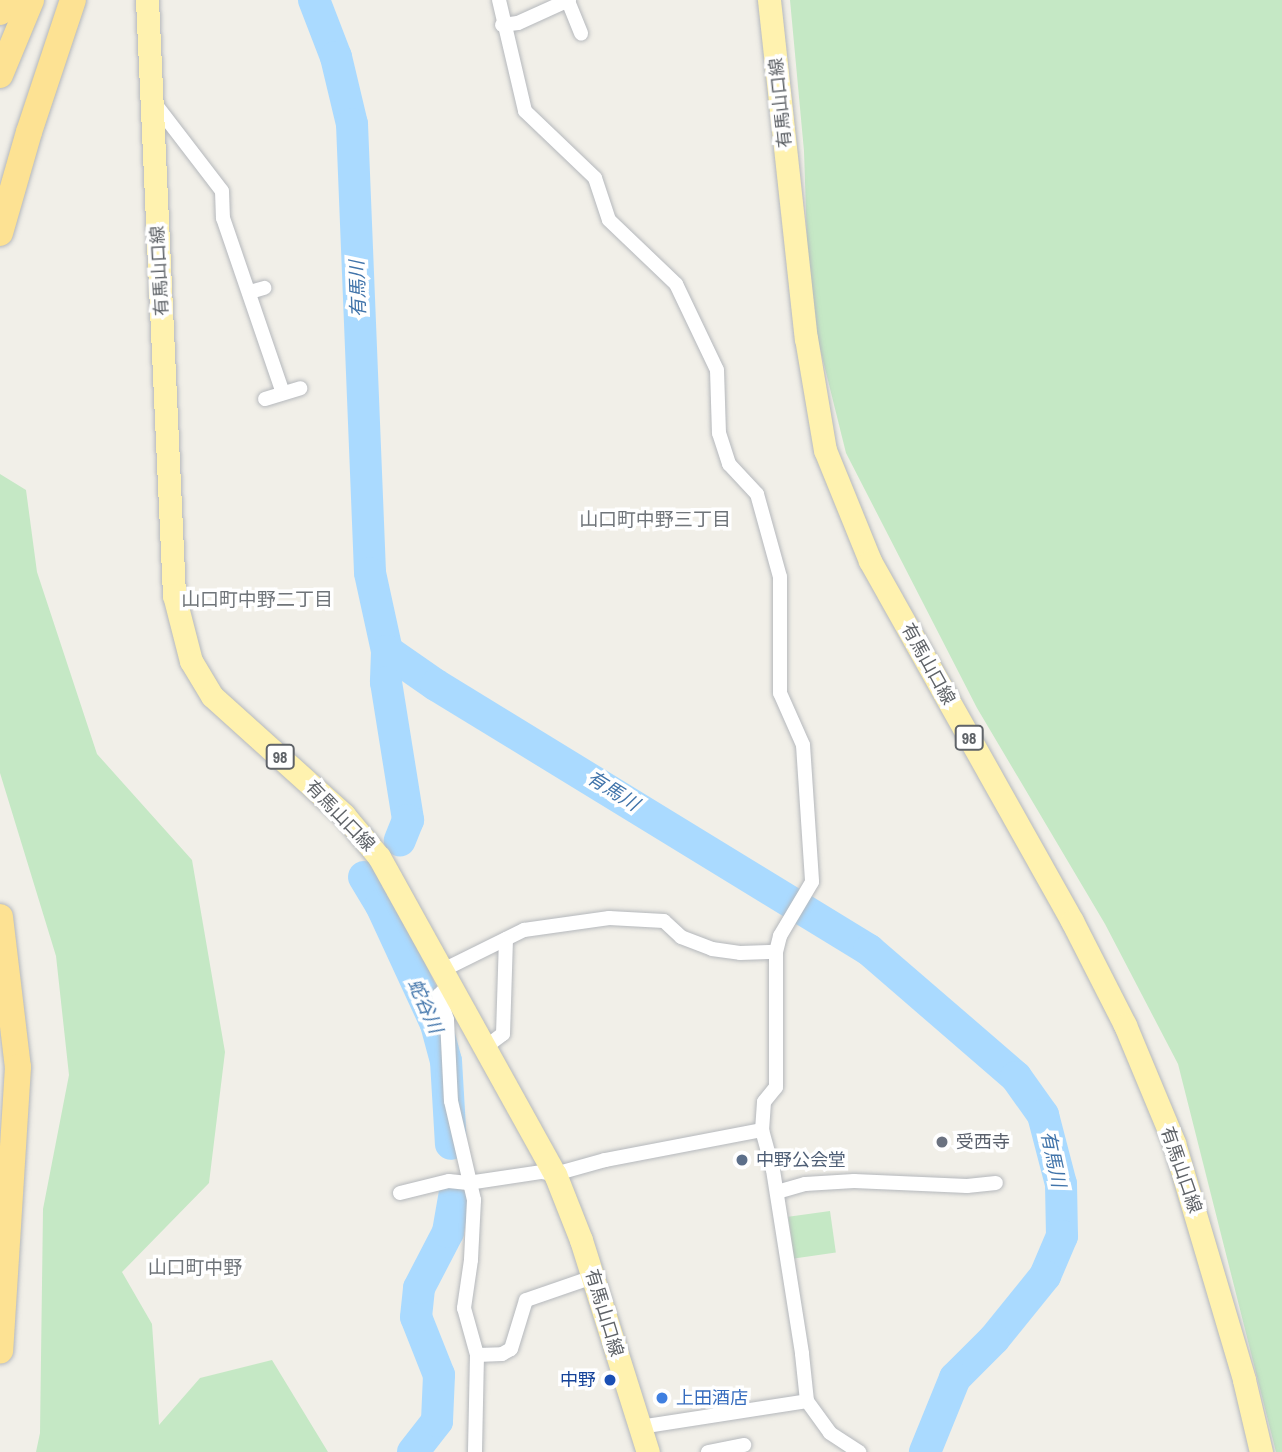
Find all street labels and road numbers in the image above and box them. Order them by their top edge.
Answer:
street label: 有馬山口線 [766,57,796,149]
street label: 有馬山口線 [147,225,173,317]
street label: 有馬山口線 [897,619,959,709]
road number: 98 [953,726,985,750]
road number: 98 [264,744,296,770]
street label: 有馬山口線 [301,776,379,856]
street label: 有馬山口線 [1156,1124,1206,1216]
street label: 有馬山口線 [581,1267,627,1359]

